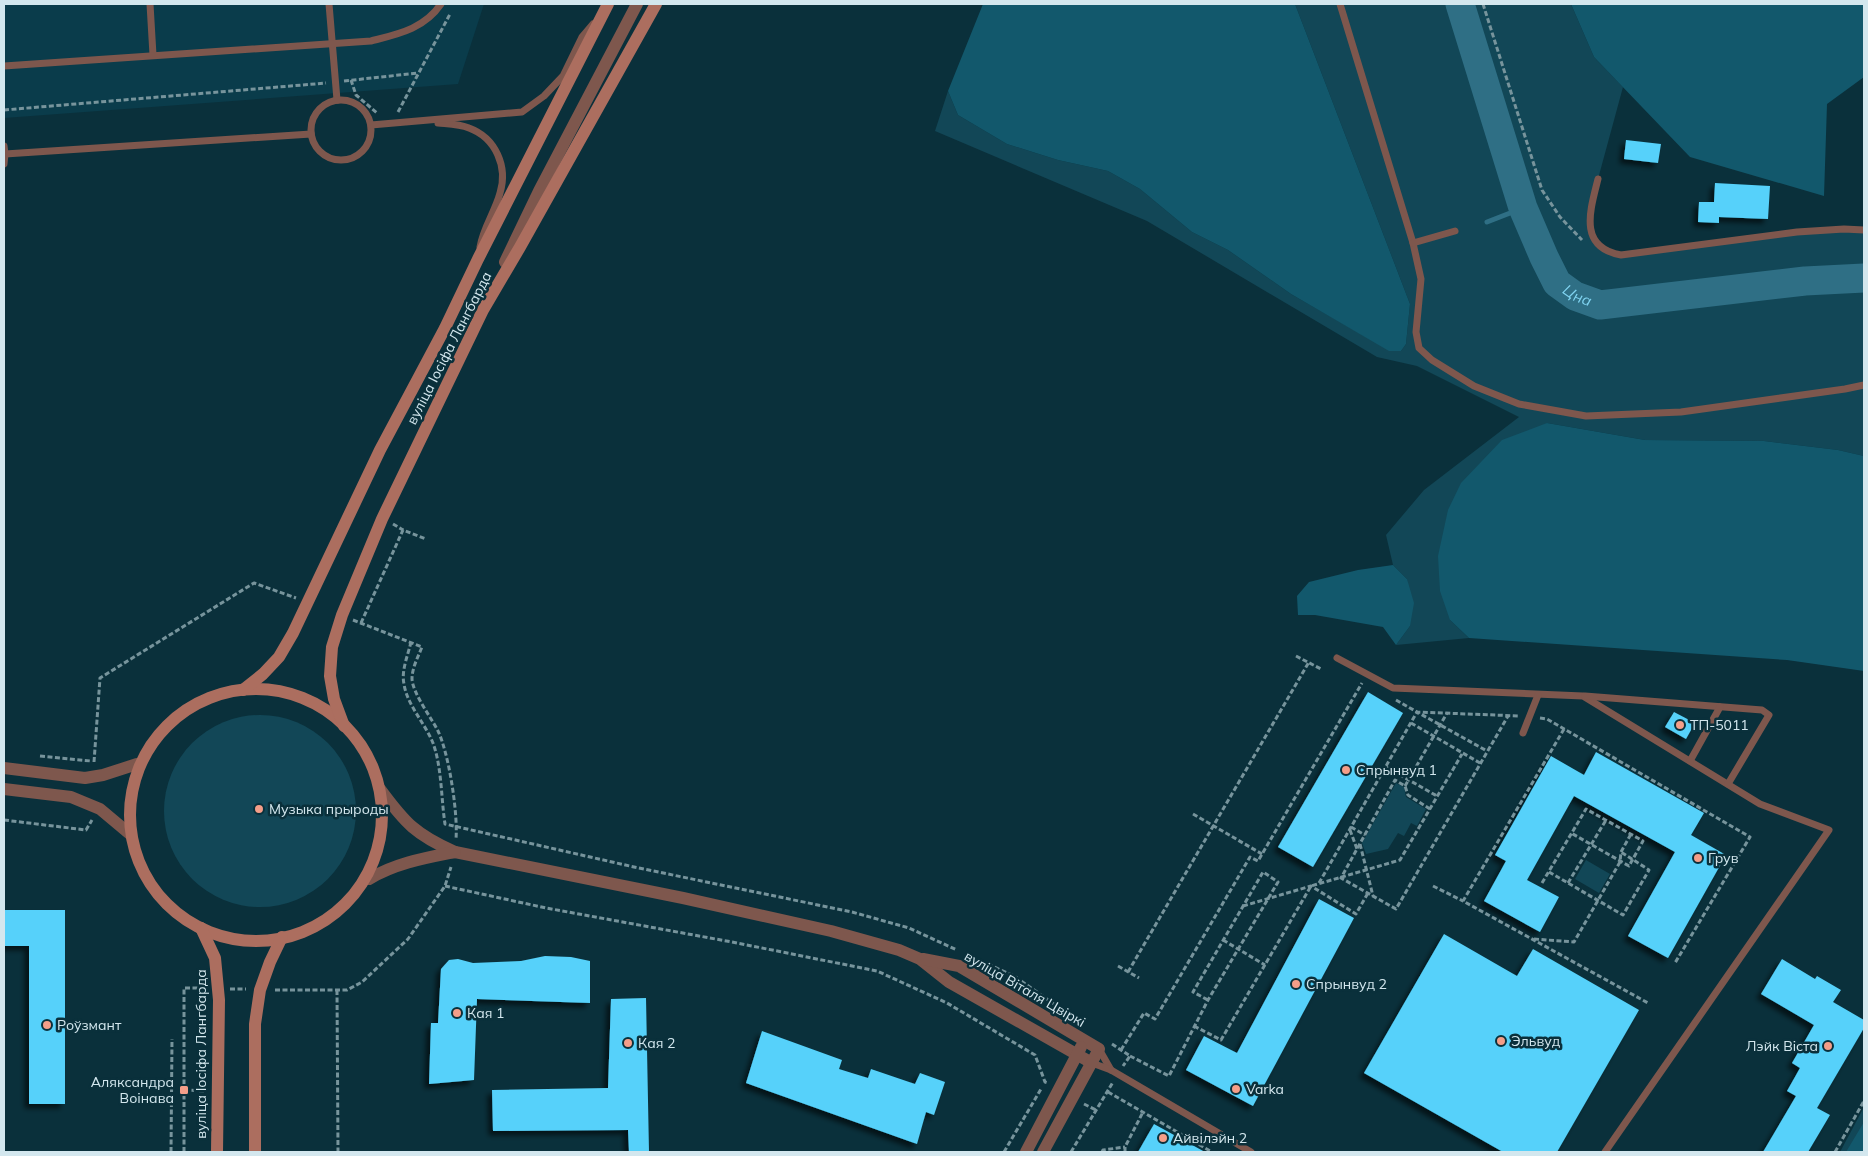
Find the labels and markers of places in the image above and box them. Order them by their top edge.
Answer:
place label: ТП-5011 [1690,716,1749,734]
marker: ТП-5011 [1674,719,1686,731]
place label: Спрынвуд 1 [1356,761,1437,779]
marker: Спрынвуд 1 [1340,764,1352,776]
place label: Музыка прыроды [269,800,389,818]
marker: Музыка прыроды [253,803,265,815]
place label: Грув [1708,849,1739,867]
marker: Грув [1692,852,1704,864]
place label: Спрынвуд 2 [1306,975,1387,993]
marker: Спрынвуд 2 [1290,978,1302,990]
place label: Кая 1 [467,1004,504,1022]
marker: Кая 1 [451,1007,463,1019]
place label: Роўзмант [57,1016,122,1034]
marker: Роўзмант [41,1019,53,1031]
place label: Эльвуд [1511,1032,1561,1050]
place label: Кая 2 [638,1034,675,1052]
marker: Эльвуд [1495,1035,1507,1047]
marker: Кая 2 [622,1037,634,1049]
place label: Лэйк Вiста [1746,1037,1818,1055]
marker: Лэйк Вiста [1822,1040,1834,1052]
place label: Аляксандра Воінава [91,1073,174,1107]
place label: Varka [1246,1080,1284,1098]
marker: Varka [1230,1083,1242,1095]
marker: Аляксандра Воінава [178,1084,190,1096]
place label: Айвілэйн 2 [1173,1129,1247,1147]
marker: Айвілэйн 2 [1157,1132,1169,1144]

